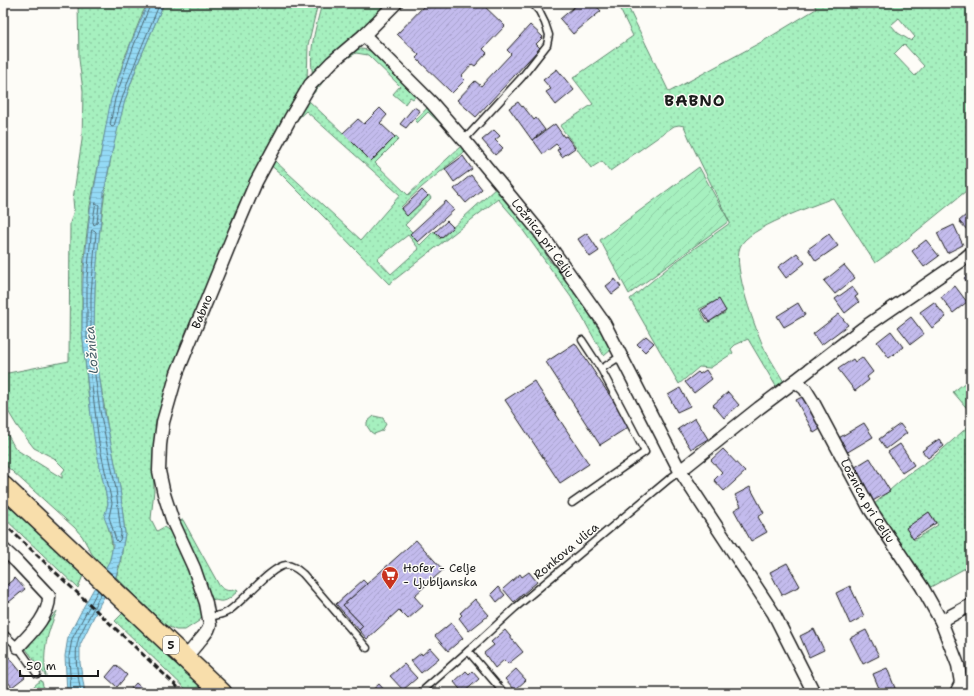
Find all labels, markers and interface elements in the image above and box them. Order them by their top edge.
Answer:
district label: BABNO [664,90,726,111]
street label: Ložnica pri Celju [508,195,578,281]
street label: Babno [188,292,216,331]
water label: Ložnica [81,325,102,375]
street label: Ložnica pri Celju [837,456,898,546]
street label: Ronkova ulica [530,519,602,583]
place label: Hofer - Celje - Ljubljanska [403,560,478,590]
supermarket icon: Hofer - Celje - Ljubljanska [380,565,400,590]
road number: 5 [163,636,179,654]
scale bar [20,652,98,678]
text: 50 m [26,658,56,674]

